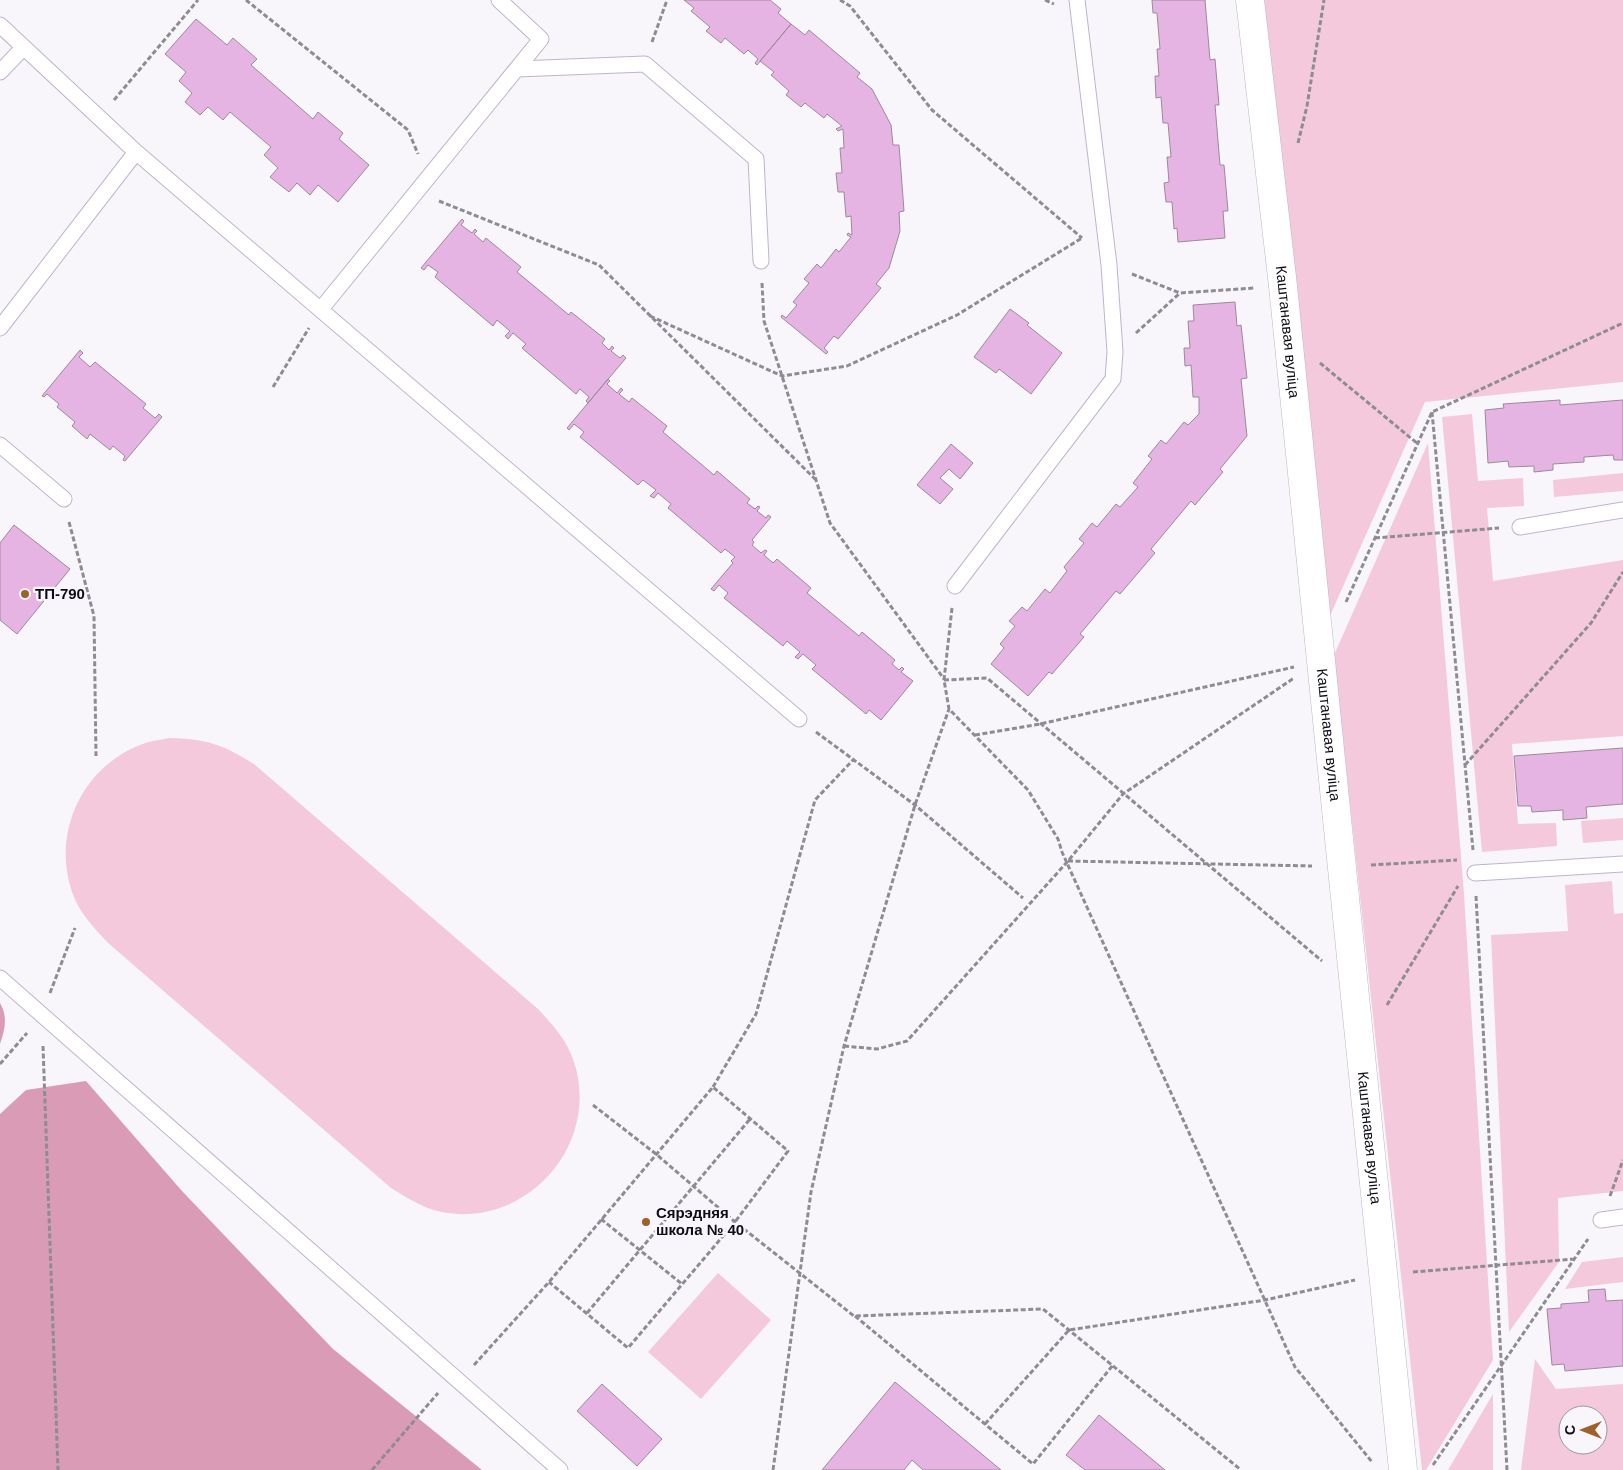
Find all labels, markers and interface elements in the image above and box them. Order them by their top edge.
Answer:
street label: Каштанавая вуліца [1273,265,1303,400]
place label: ТП-790 [35,585,85,602]
marker: ТП-790 [19,588,31,600]
street label: Каштанавая вуліца [1314,668,1344,802]
street label: Каштанавая вуліца [1355,1071,1385,1205]
place label: Сярэдняя школа № 40 [656,1204,744,1238]
marker: Сярэдняя школа № 40 [640,1216,652,1228]
north arrow [1558,1405,1608,1455]
text: С [1562,1425,1578,1435]

